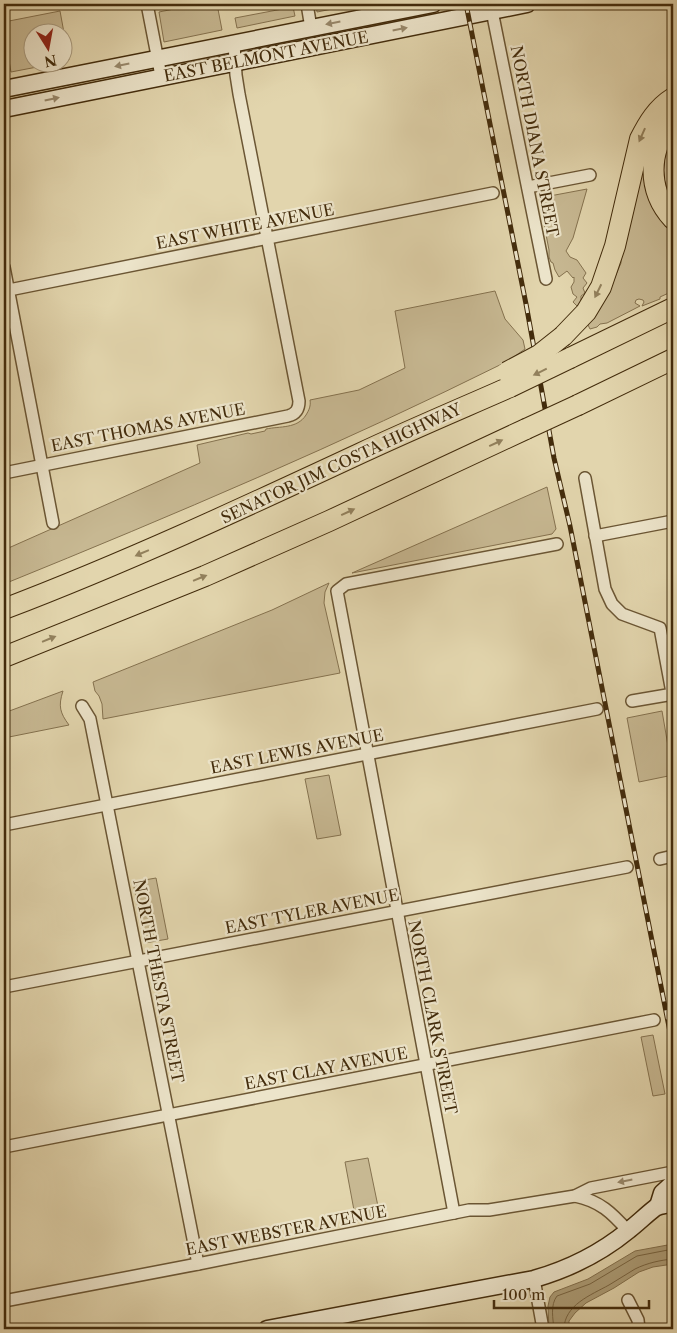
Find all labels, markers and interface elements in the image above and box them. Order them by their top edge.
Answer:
one-way arrow [325,20,341,28]
north arrow [22,22,72,72]
one-way arrow [392,25,407,33]
street label: EAST BELMONT AVENUE [162,26,370,86]
street label: NORTH DIANA STREET [507,44,563,238]
text: N [43,51,58,71]
one-way arrow [114,62,130,70]
one-way arrow [44,95,59,103]
one-way arrow [638,128,646,142]
street label: EAST WHITE AVENUE [154,199,336,253]
one-way arrow [594,283,603,298]
one-way arrow [533,368,547,376]
street label: EAST THOMAS AVENUE [49,398,247,456]
street label: SENATOR JIM COSTA HIGHWAY [218,398,465,528]
one-way arrow [488,439,503,448]
one-way arrow [341,508,355,516]
one-way arrow [134,550,149,557]
one-way arrow [193,574,208,582]
one-way arrow [42,634,56,642]
street label: EAST LEWIS AVENUE [209,724,385,778]
street label: NORTH THESTA STREET [129,877,189,1085]
street label: EAST TYLER AVENUE [223,884,401,938]
street label: NORTH CLARK STREET [404,918,462,1116]
street label: EAST CLAY AVENUE [243,1042,409,1094]
one-way arrow [617,1178,633,1186]
street label: EAST WEBSTER AVENUE [184,1201,388,1259]
scale bar [494,1278,650,1310]
text: 100 m [502,1285,545,1304]

